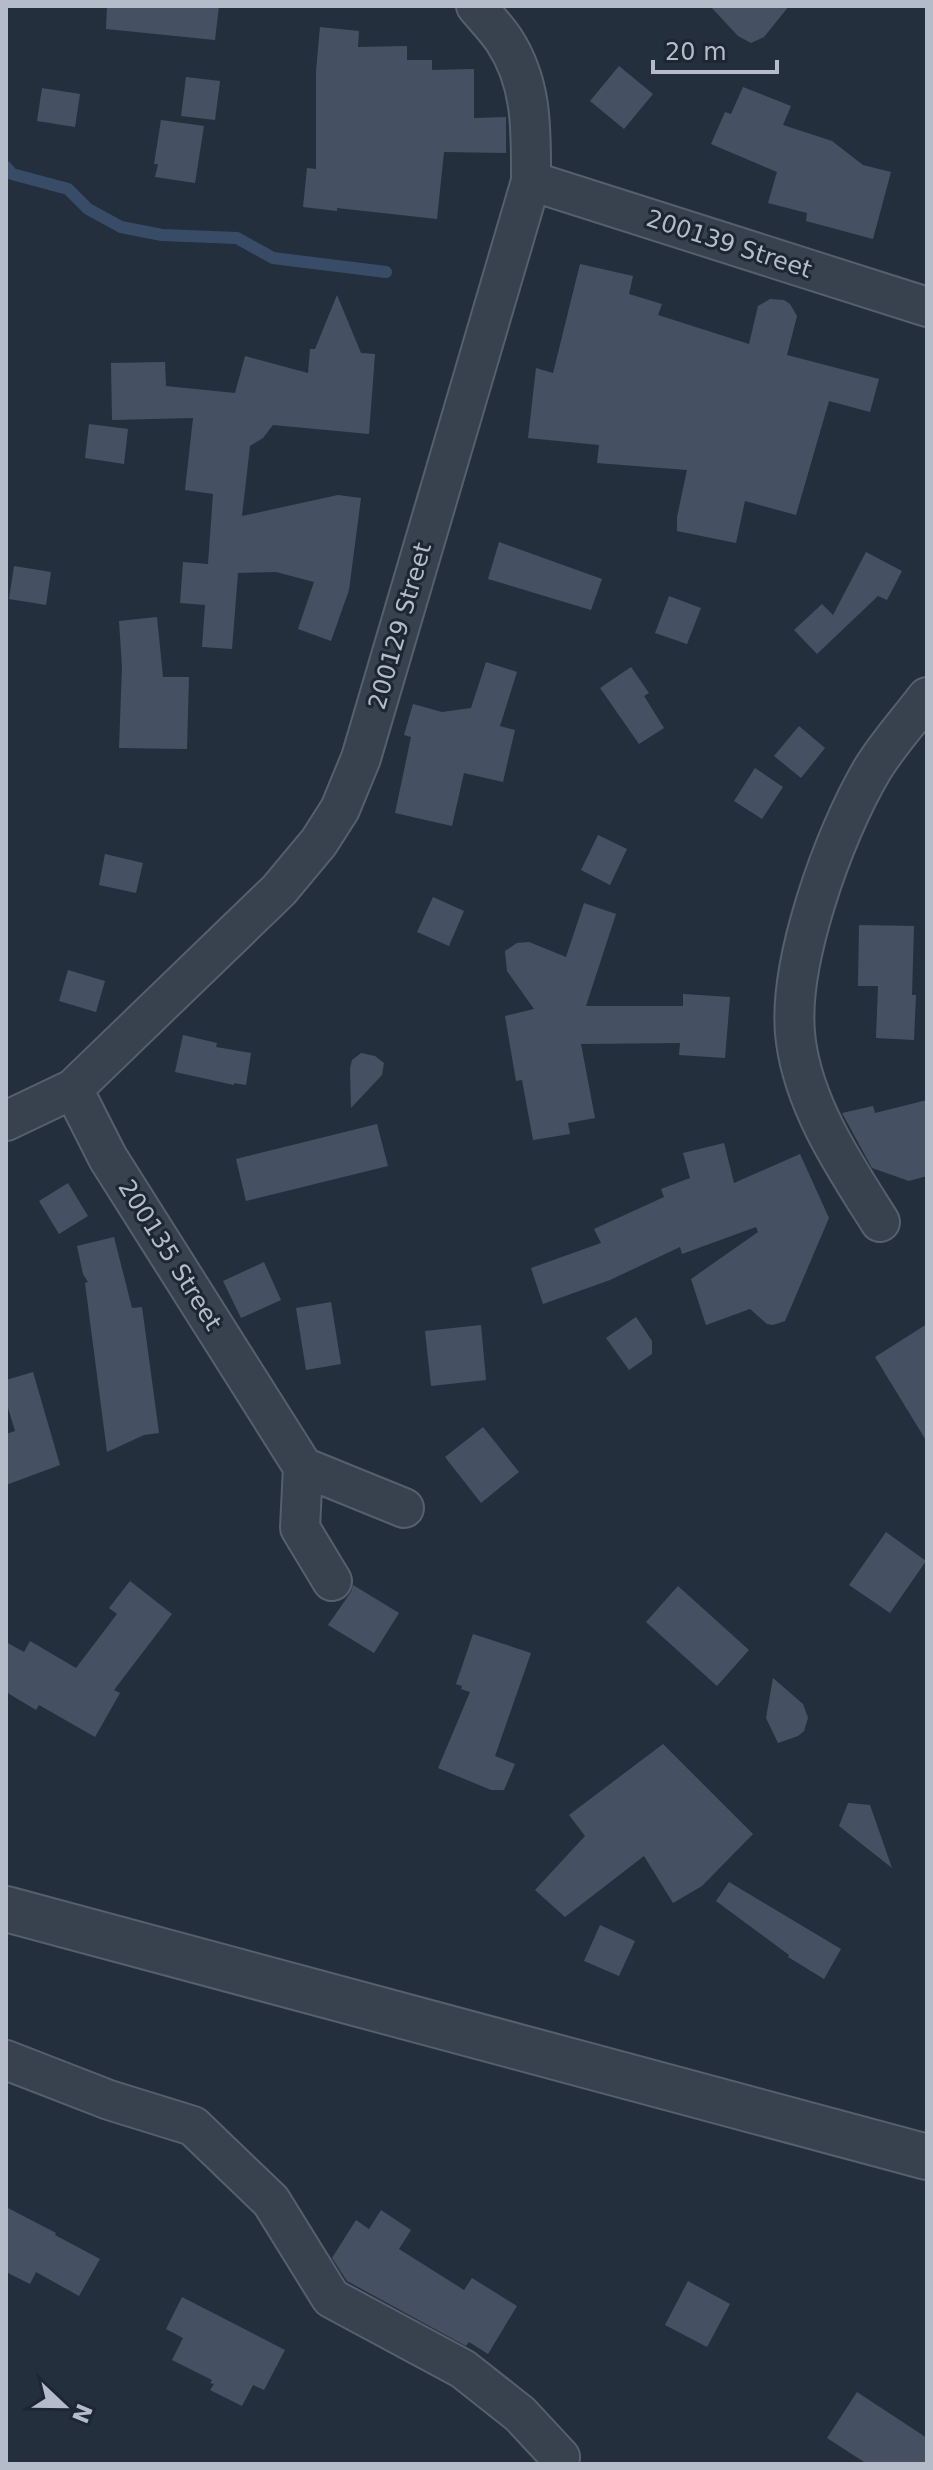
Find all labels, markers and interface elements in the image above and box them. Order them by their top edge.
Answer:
scale bar [653,24,777,74]
text: 20 m [665,38,727,66]
street label: 200139 Street [643,204,815,284]
street label: 200129 Street [363,539,437,713]
street label: 200135 Street [113,1175,227,1335]
north arrow [24,2366,104,2446]
text: N [67,2400,97,2427]

